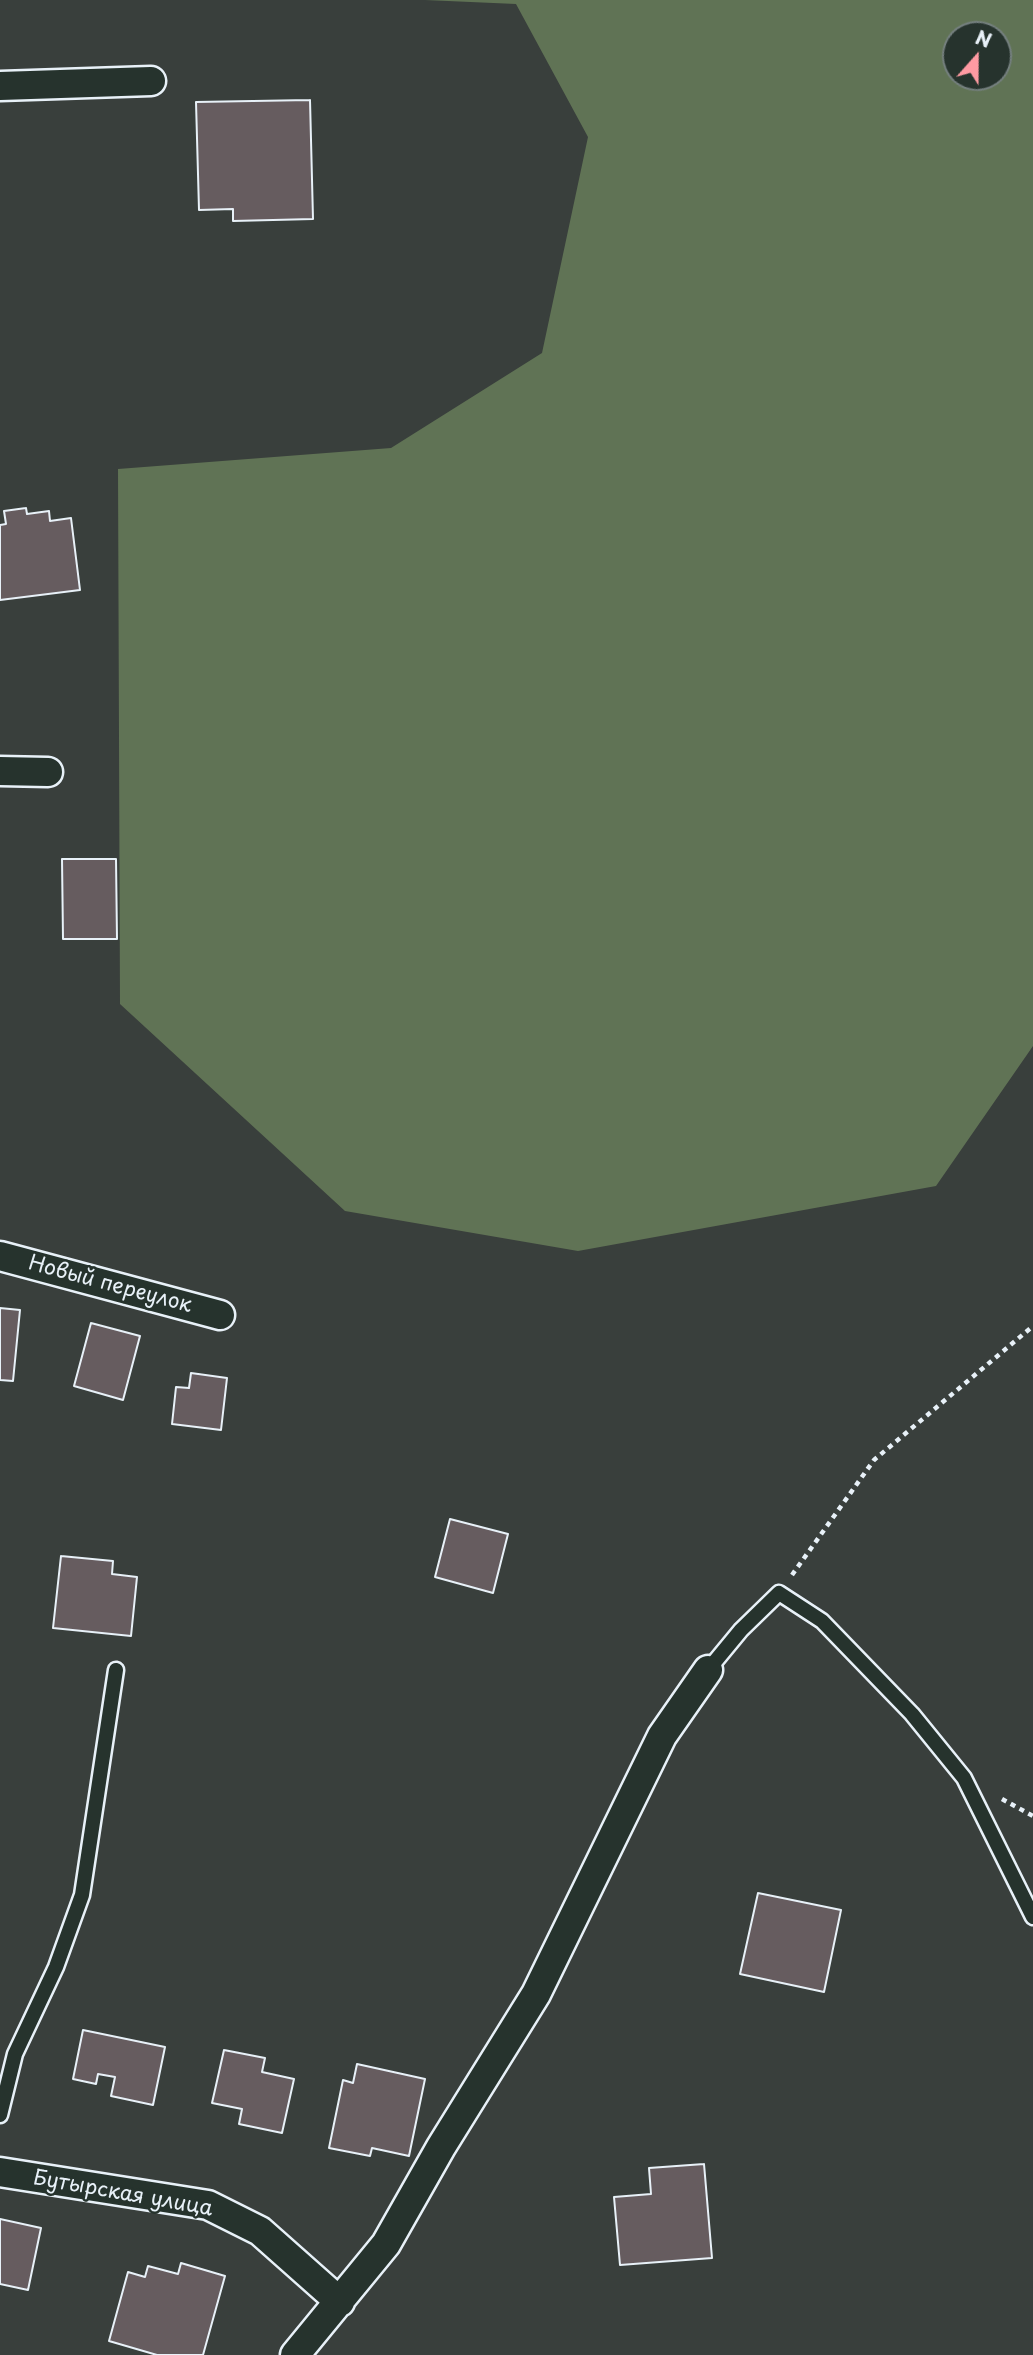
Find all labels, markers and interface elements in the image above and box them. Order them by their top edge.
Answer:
north arrow [942,21,1012,91]
text: N [972,22,996,54]
street label: Новый переулок [26,1251,194,1319]
street label: Бутырская улица [31,2166,215,2222]

